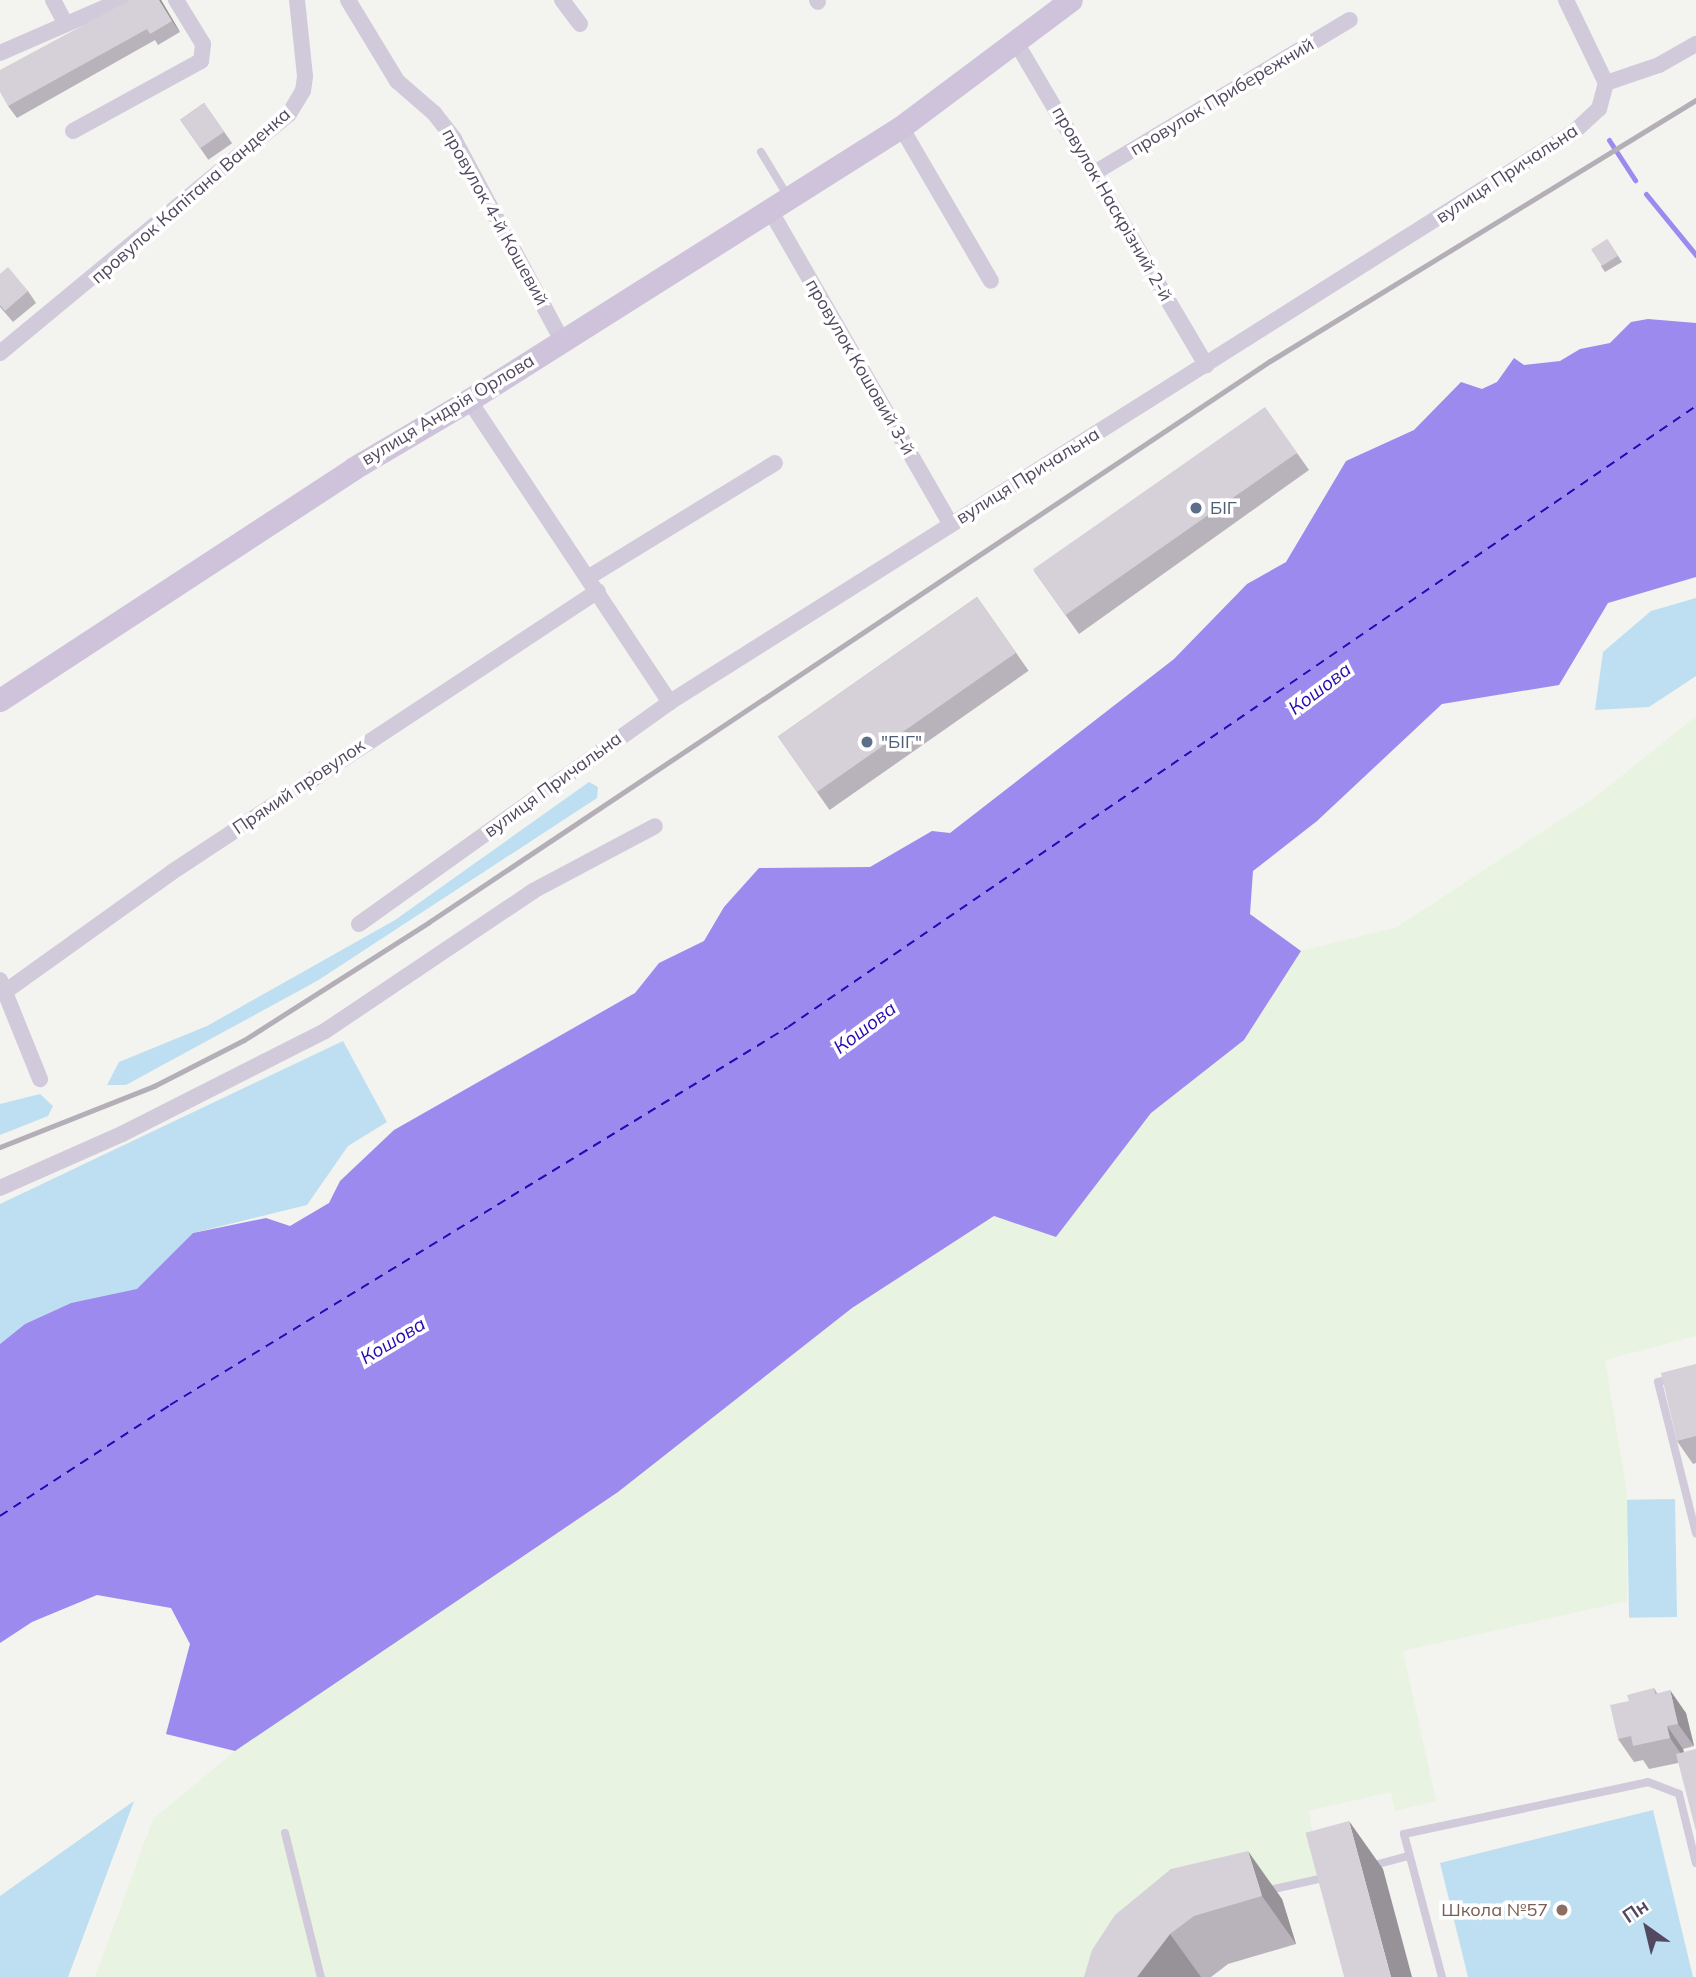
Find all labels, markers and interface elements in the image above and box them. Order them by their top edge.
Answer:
street label: провулок Прибережний [1126,34,1318,160]
street label: провулок Наскрізний 2-й [1047,103,1177,305]
street label: провулок Капітана Ванденка [87,104,295,288]
street label: вулиця Причальна [1432,120,1582,228]
street label: провулок 4-й Кошевий [437,125,553,309]
street label: провулок Кошовий 3-й [801,275,919,459]
street label: вулиця Андрія Орлова [358,350,538,470]
street label: вулиця Причальна [952,423,1104,529]
place label: БІГ [1210,497,1237,519]
marker: БІГ [1188,500,1204,516]
water label: Кошова [1284,658,1356,720]
street label: вулиця Причальна [480,728,626,842]
place label: "БІГ" [881,731,922,753]
marker: "БІГ" [859,734,875,750]
street label: Прямий провулок [229,735,369,839]
water label: Кошова [829,997,901,1059]
water label: Кошова [356,1313,430,1369]
north arrow [1612,1893,1682,1963]
text: Пн [1618,1893,1653,1928]
place label: Школа №57 [1441,1899,1548,1921]
marker: Школа №57 [1554,1902,1570,1918]

